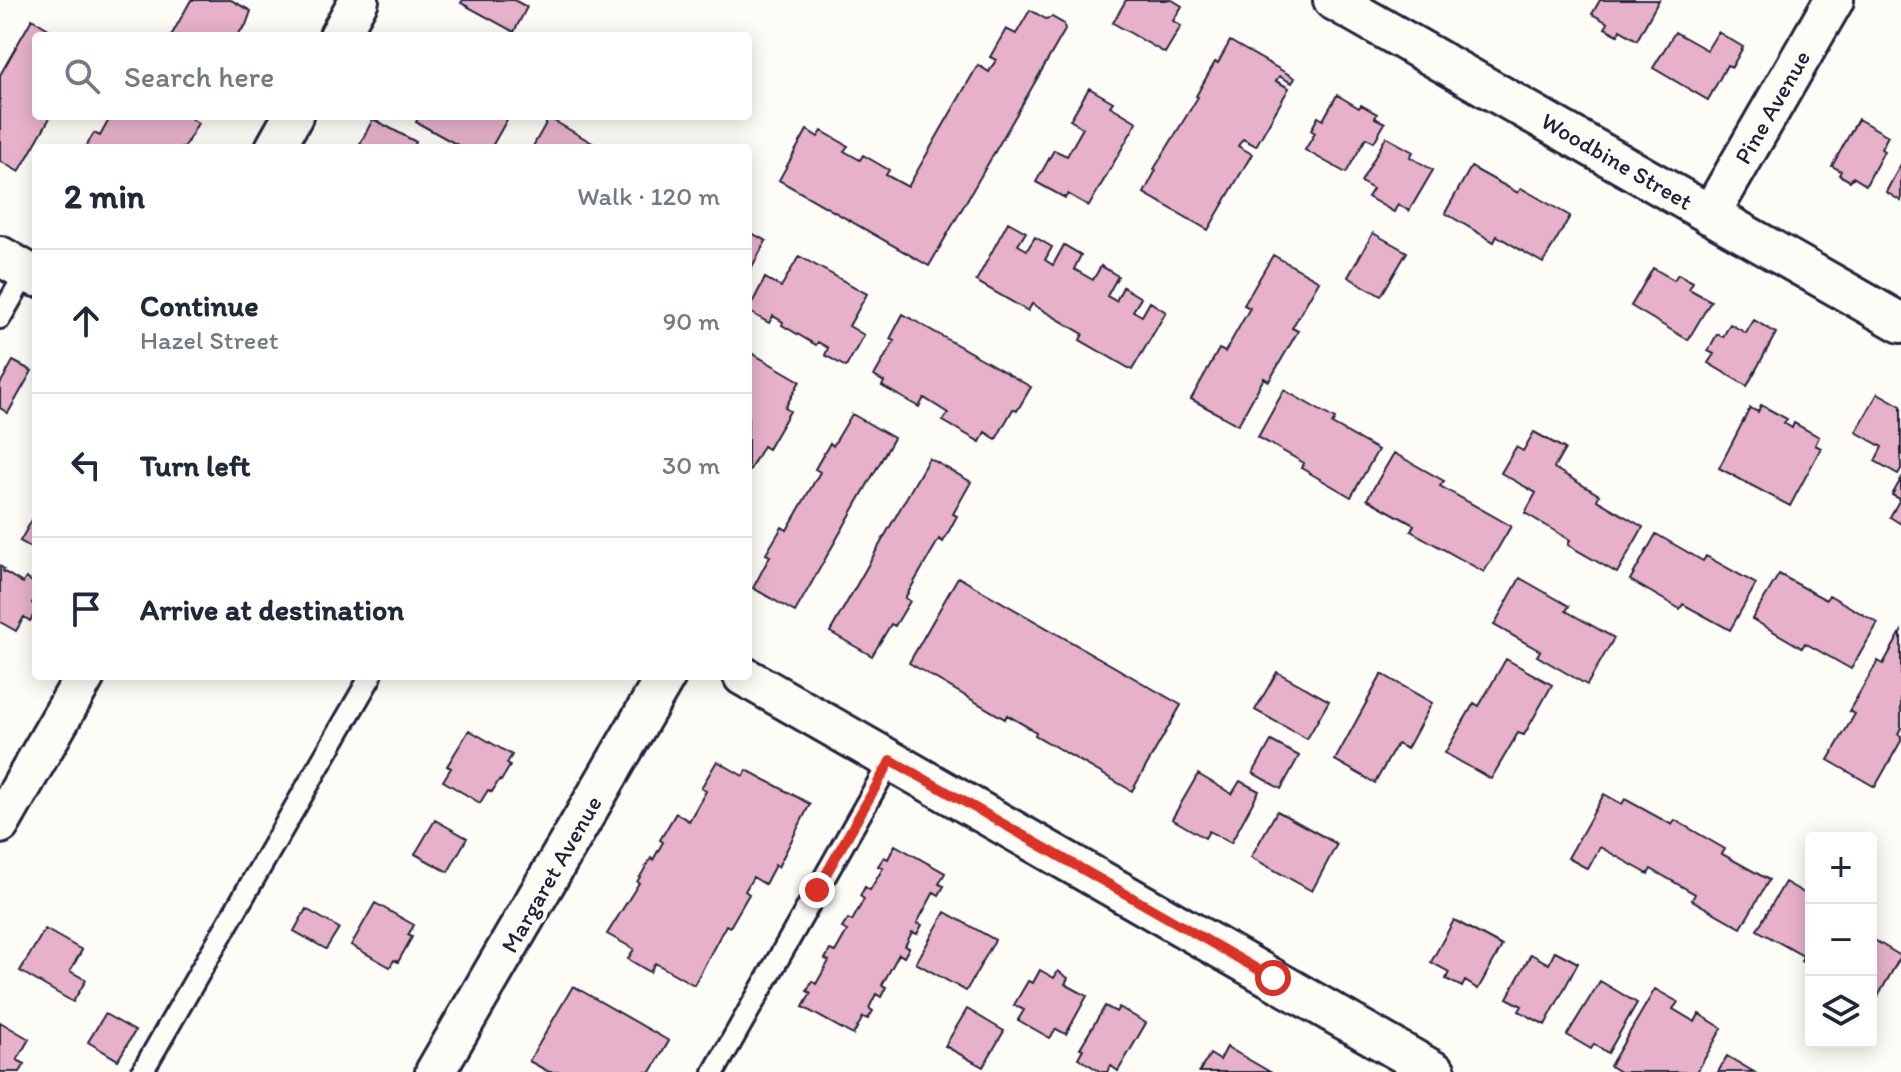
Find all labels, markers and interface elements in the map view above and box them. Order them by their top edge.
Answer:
search box [32,32,752,120]
street label: Pine Avenue [1728,45,1816,169]
icon: search [60,54,104,98]
text: Search here [124,58,274,95]
street label: Woodbine Street [1536,106,1698,216]
text: 2 min [64,176,145,217]
text: Walk · 120 m [577,180,720,212]
text: Continue [140,287,259,324]
icon: ahead [64,299,108,343]
text: 90 m [663,305,720,337]
text: Hazel Street [140,324,279,356]
icon: left [64,443,108,487]
text: Turn left [140,447,251,484]
text: 30 m [662,449,720,481]
icon: arrive [64,587,108,631]
text: Arrive at destination [140,591,404,628]
street label: Margaret Avenue [494,790,608,958]
map controls [1805,832,1877,1048]
button: + [1805,832,1877,904]
route end [799,872,835,908]
button: − [1805,904,1877,976]
route start [1255,960,1291,996]
button: layers [1805,976,1877,1048]

